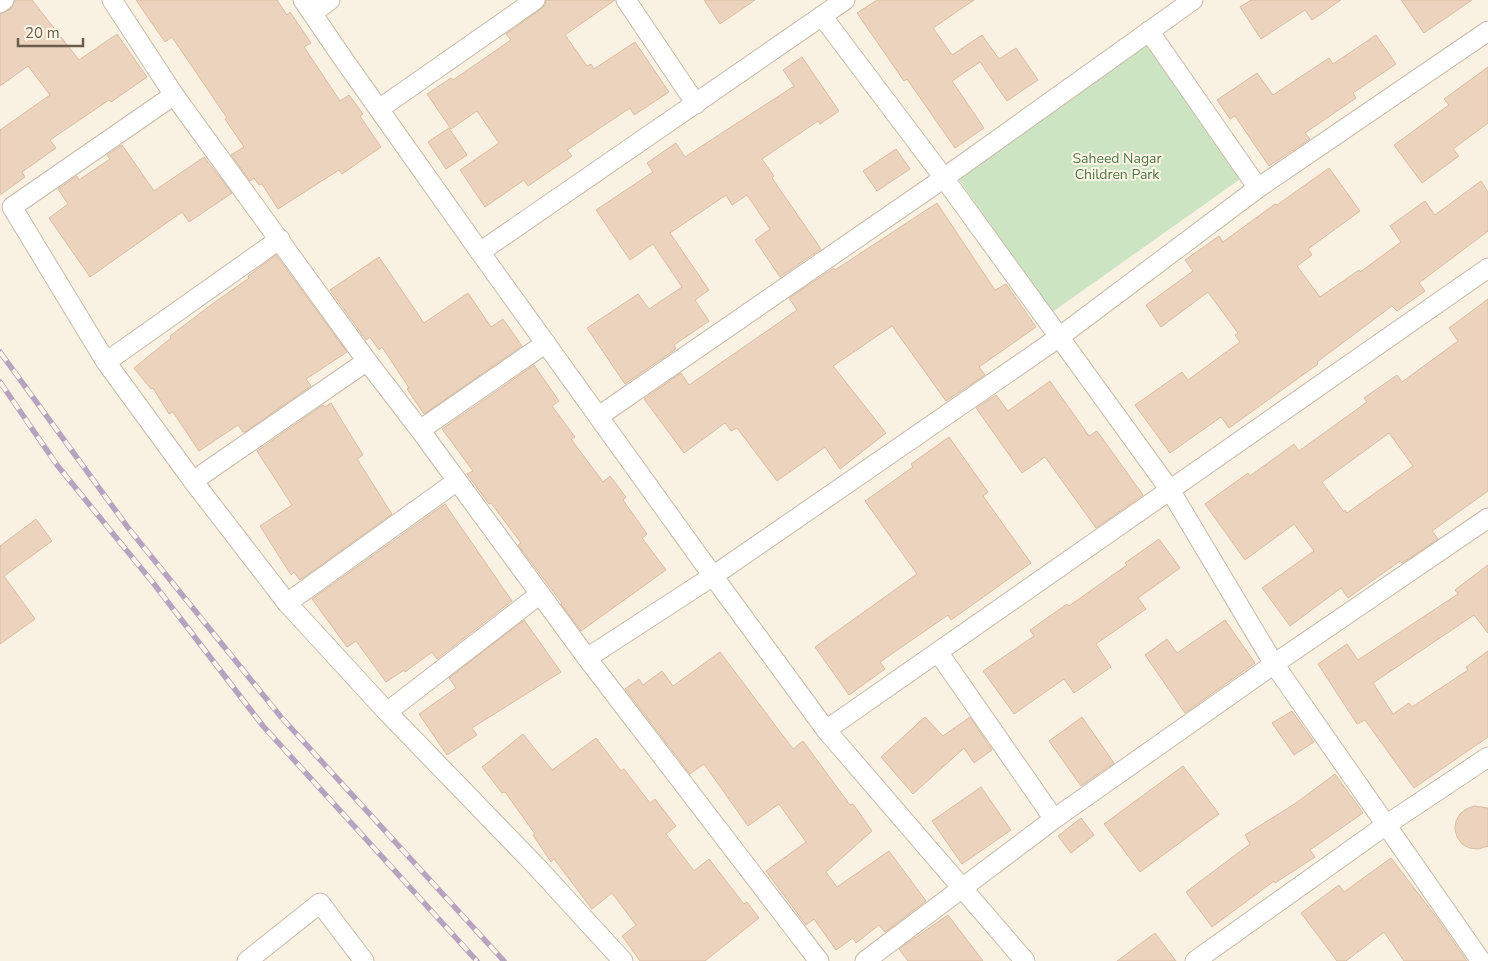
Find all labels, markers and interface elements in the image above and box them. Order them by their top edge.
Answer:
scale bar [18,15,82,47]
text: 20 m [25,23,60,43]
park label: Saheed Nagar Children Park [1072,149,1162,184]

